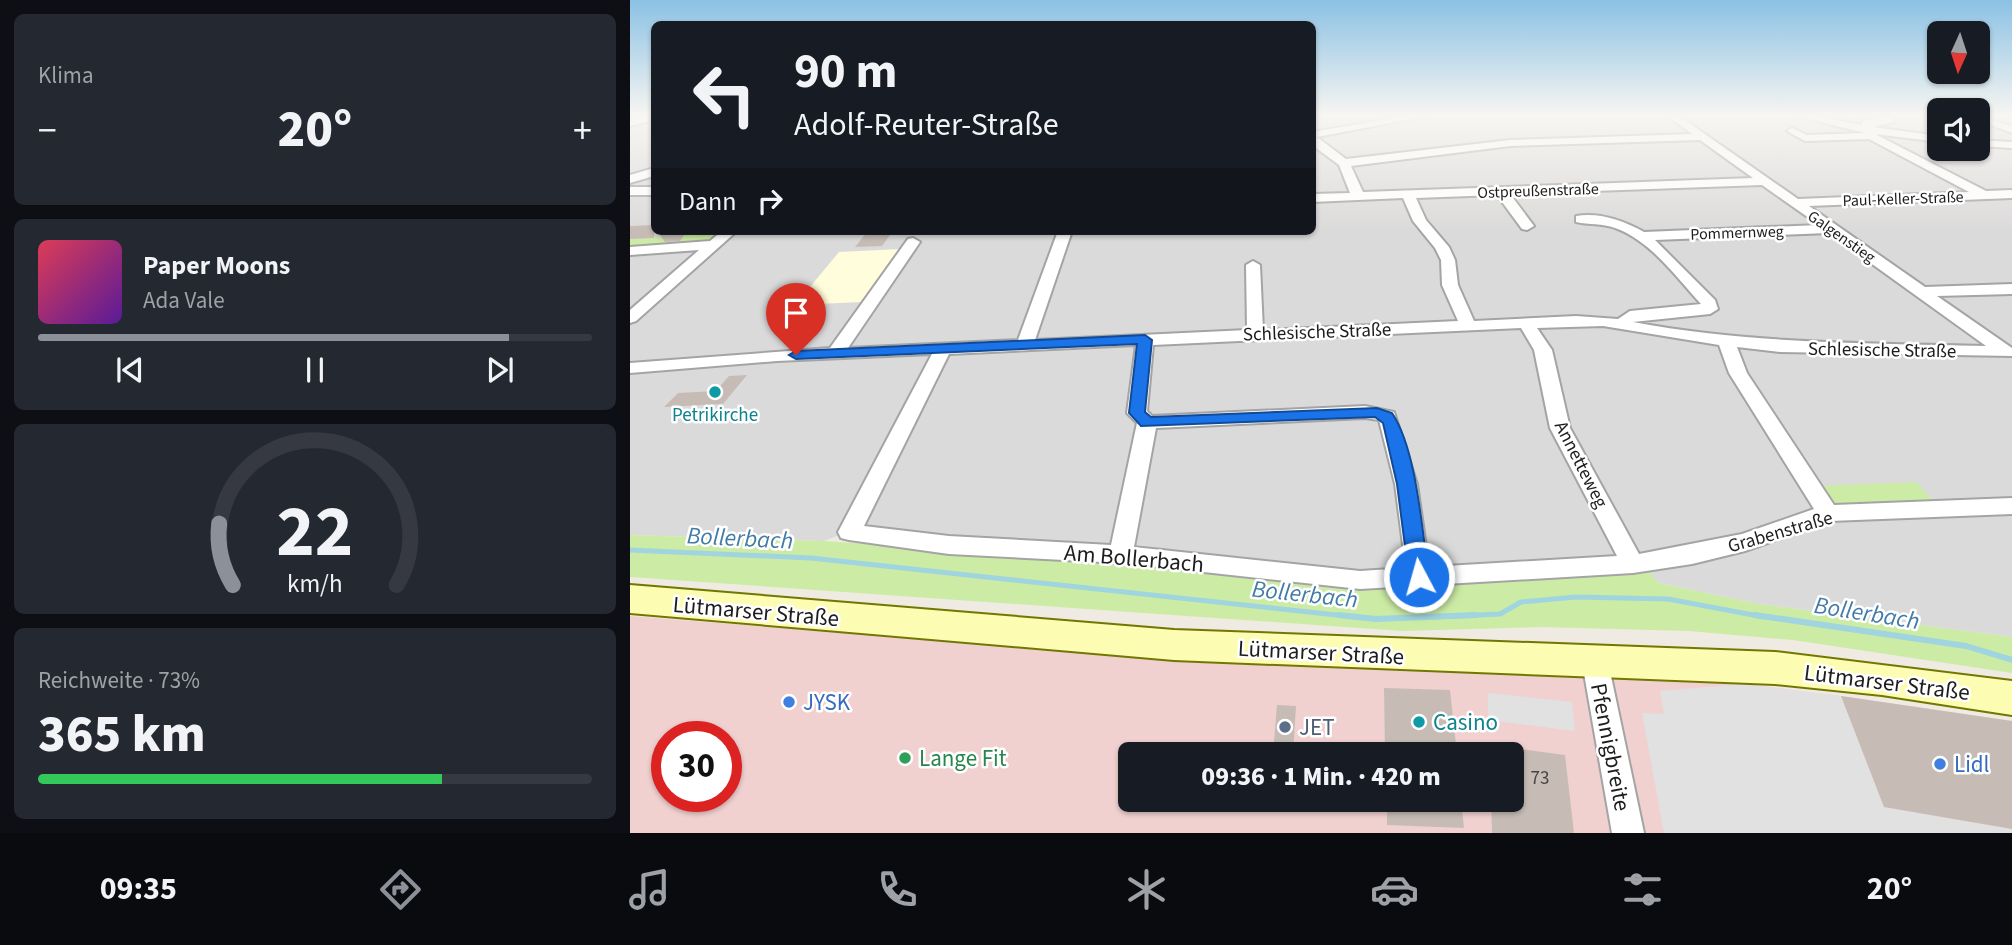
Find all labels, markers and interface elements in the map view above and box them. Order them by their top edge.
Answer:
north arrow [1927,21,1990,84]
map controls [1927,21,1990,161]
text: 90 m [794,37,898,107]
icon: left [679,49,770,140]
text: Klima [38,59,94,92]
text: 20° [278,93,352,167]
button: sound [1927,98,1990,161]
text: Adolf-Reuter-Straße [794,102,1059,148]
text: − [38,104,57,158]
text: + [573,104,592,158]
street label: Ostpreußenstraße [1477,178,1599,204]
icon: right [751,182,789,220]
text: Dann [679,183,737,220]
street label: Paul-Keller-Straße [1842,186,1964,212]
street label: Galgenstieg [1803,205,1880,268]
street label: Pommernweg [1690,220,1784,246]
text: Paper Moons [143,247,290,284]
pin [766,283,826,355]
text: Ada Vale [143,284,225,317]
icon: arrive [777,294,815,332]
street label: Schlesische Straße [1242,316,1392,349]
street label: Schlesische Straße [1808,336,1956,365]
icon: previous [111,351,149,389]
icon: pause [296,351,334,389]
icon: next [481,351,519,389]
marker: Petrikirche [707,384,723,400]
place label: Petrikirche [672,402,758,429]
street label: Annetteweg [1547,416,1614,513]
text: 22 [277,480,353,584]
street label: Grabenstraße [1725,505,1836,560]
water label: Bollerbach [686,518,794,559]
street label: Am Bollerbach [1063,536,1205,581]
position arrow [1382,540,1456,614]
text: km/h [287,566,343,602]
water label: Bollerbach [1250,572,1360,617]
street label: Lütmarser Straße [672,588,840,635]
water label: Bollerbach [1812,588,1922,639]
street label: Lütmarser Straße [1237,632,1405,673]
street label: Lütmarser Straße [1802,656,1972,709]
text: Reichweite · 73% [38,664,200,697]
street label: Pfennigbreite [1582,680,1639,814]
place label: JYSK [803,686,851,719]
marker: JYSK [781,694,797,710]
text: 365 km [38,698,206,772]
place label: Casino [1433,706,1498,739]
place label: JET [1299,711,1334,744]
marker: Casino [1411,714,1427,730]
marker: JET [1277,719,1293,735]
speed limit sign: 30 [651,721,742,812]
place label: Lange Fit [919,742,1007,775]
place label: Lidl [1954,748,1989,781]
marker: Lange Fit [897,750,913,766]
marker: Lidl [1932,756,1948,772]
text: 09:36 · 1 Min. · 420 m [1201,758,1441,795]
house number: 73 [1531,765,1549,792]
icon: directions [376,865,425,914]
icon: music [625,865,674,914]
icon: phone [873,865,922,914]
icon: climate [1122,865,1171,914]
icon: car [1370,865,1419,914]
icon: filters [1618,865,1667,914]
text: 09:35 [100,866,177,912]
text: 20° [1867,866,1912,912]

